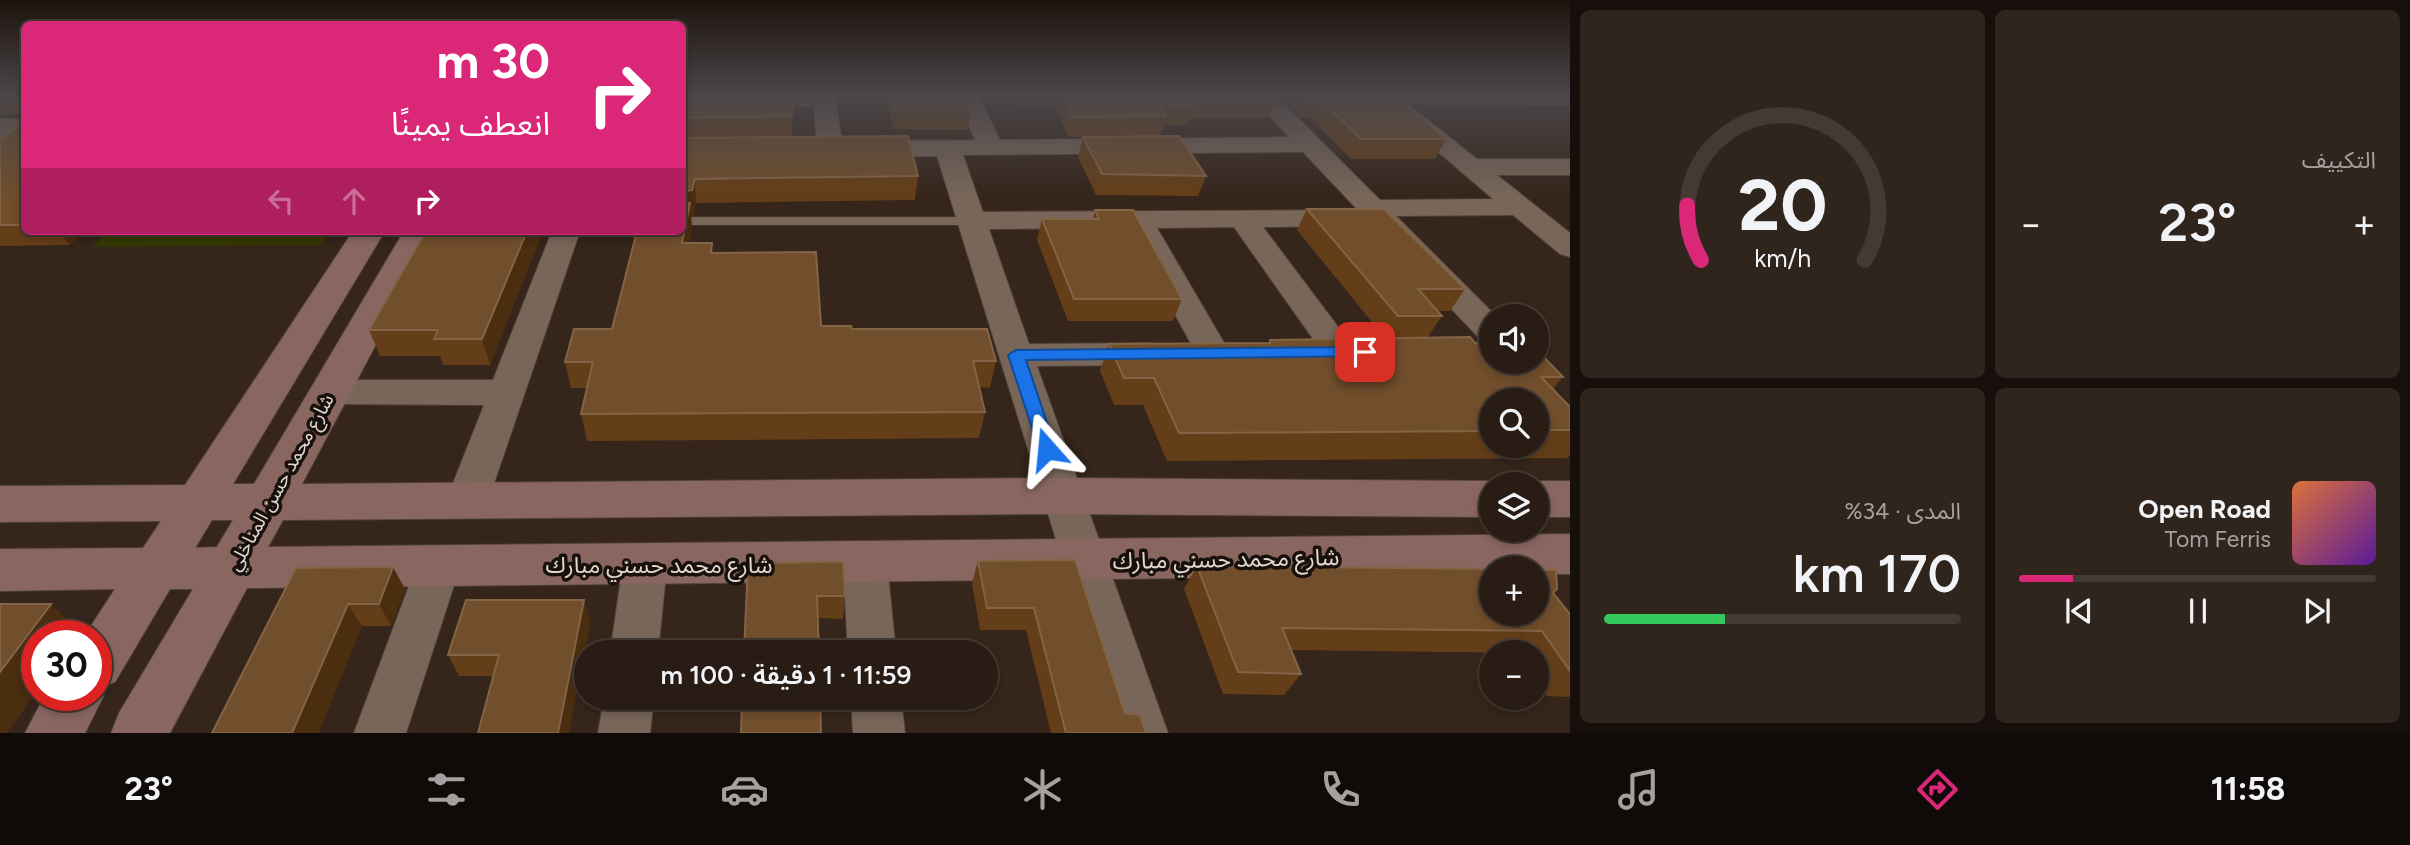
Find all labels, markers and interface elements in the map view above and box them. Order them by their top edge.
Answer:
text: 30 m [437,31,550,90]
icon: right [574,49,665,140]
text: انعطف يمينًا [391,105,550,143]
text: التكييف [2302,146,2376,174]
text: 20 [1738,161,1827,248]
icon: left [262,182,300,220]
icon: ahead [335,182,373,220]
icon: right [408,182,446,220]
text: 23° [2159,192,2236,254]
text: − [2019,201,2043,247]
text: + [2352,201,2376,247]
text: km/h [1754,243,1811,273]
map controls [1479,304,1549,710]
button: sound [1479,304,1549,374]
pin [1335,322,1395,382]
icon: arrive [1346,333,1384,371]
button: search [1479,388,1549,458]
street label: شارع محمد حسن المناخلي [222,390,342,576]
position arrow [1010,412,1084,486]
button: layers [1479,472,1549,542]
text: Open Road [2138,493,2271,525]
text: المدى · 34% [1844,497,1961,525]
text: Tom Ferris [2165,525,2271,553]
street label: شارع محمد حسني مبارك [1112,543,1340,578]
text: 170 km [1793,543,1961,605]
street label: شارع محمد حسني مبارك [546,551,772,582]
button: + [1479,556,1549,626]
icon: previous [2060,592,2098,630]
icon: pause [2179,592,2217,630]
icon: next [2298,592,2336,630]
speed limit sign: 30 [21,620,112,711]
button: − [1479,640,1549,710]
text: 11:59 · 1 دقيقة · 100 m [660,659,912,691]
icon: filters [422,765,471,814]
icon: car [720,765,769,814]
icon: climate [1018,765,1067,814]
icon: phone [1316,765,1365,814]
icon: music [1614,765,1663,814]
icon: directions [1913,765,1962,814]
text: 23° [125,770,173,808]
text: 11:58 [2211,770,2285,808]

